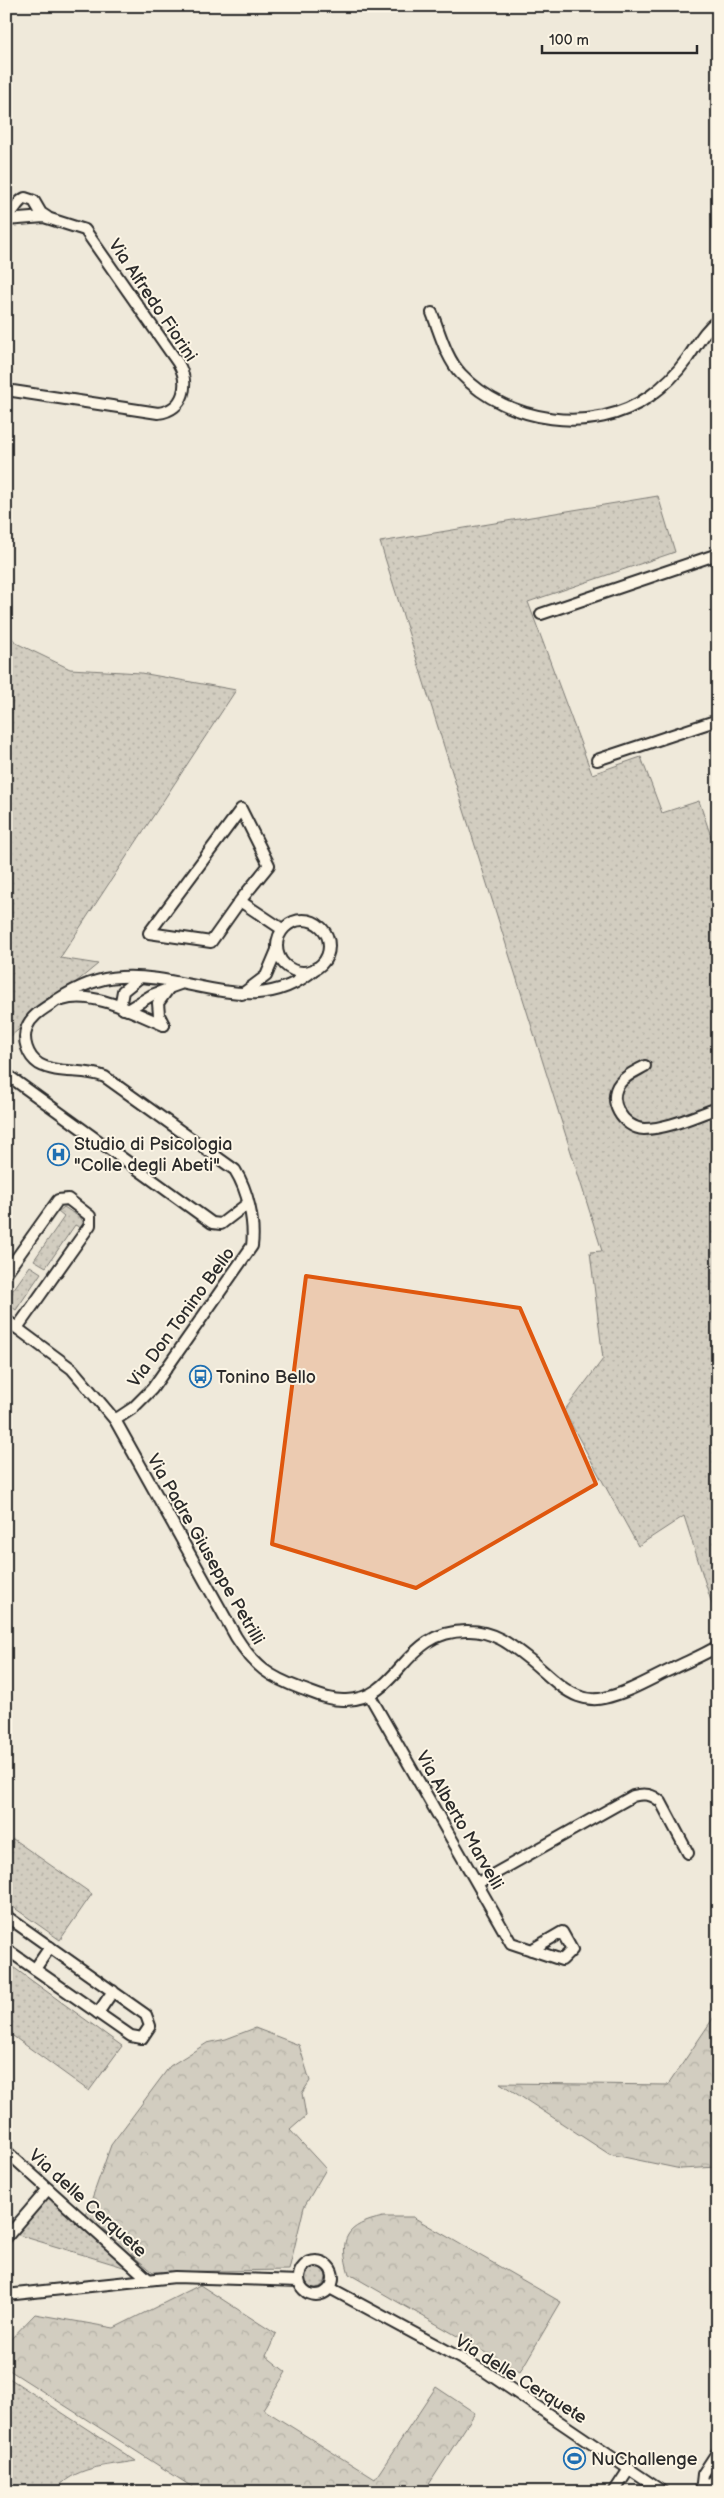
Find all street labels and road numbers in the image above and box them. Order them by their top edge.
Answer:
street label: Via Alfredo Fiorini [104,235,201,366]
street label: Via Don Tonino Bello [124,1243,239,1391]
street label: Via Padre Giuseppe Petrilli [142,1450,269,1648]
street label: Via Alberto Marvelli [411,1747,508,1893]
street label: Via delle Cerquete [24,2145,151,2262]
street label: Via delle Cerquete [451,2330,591,2429]

